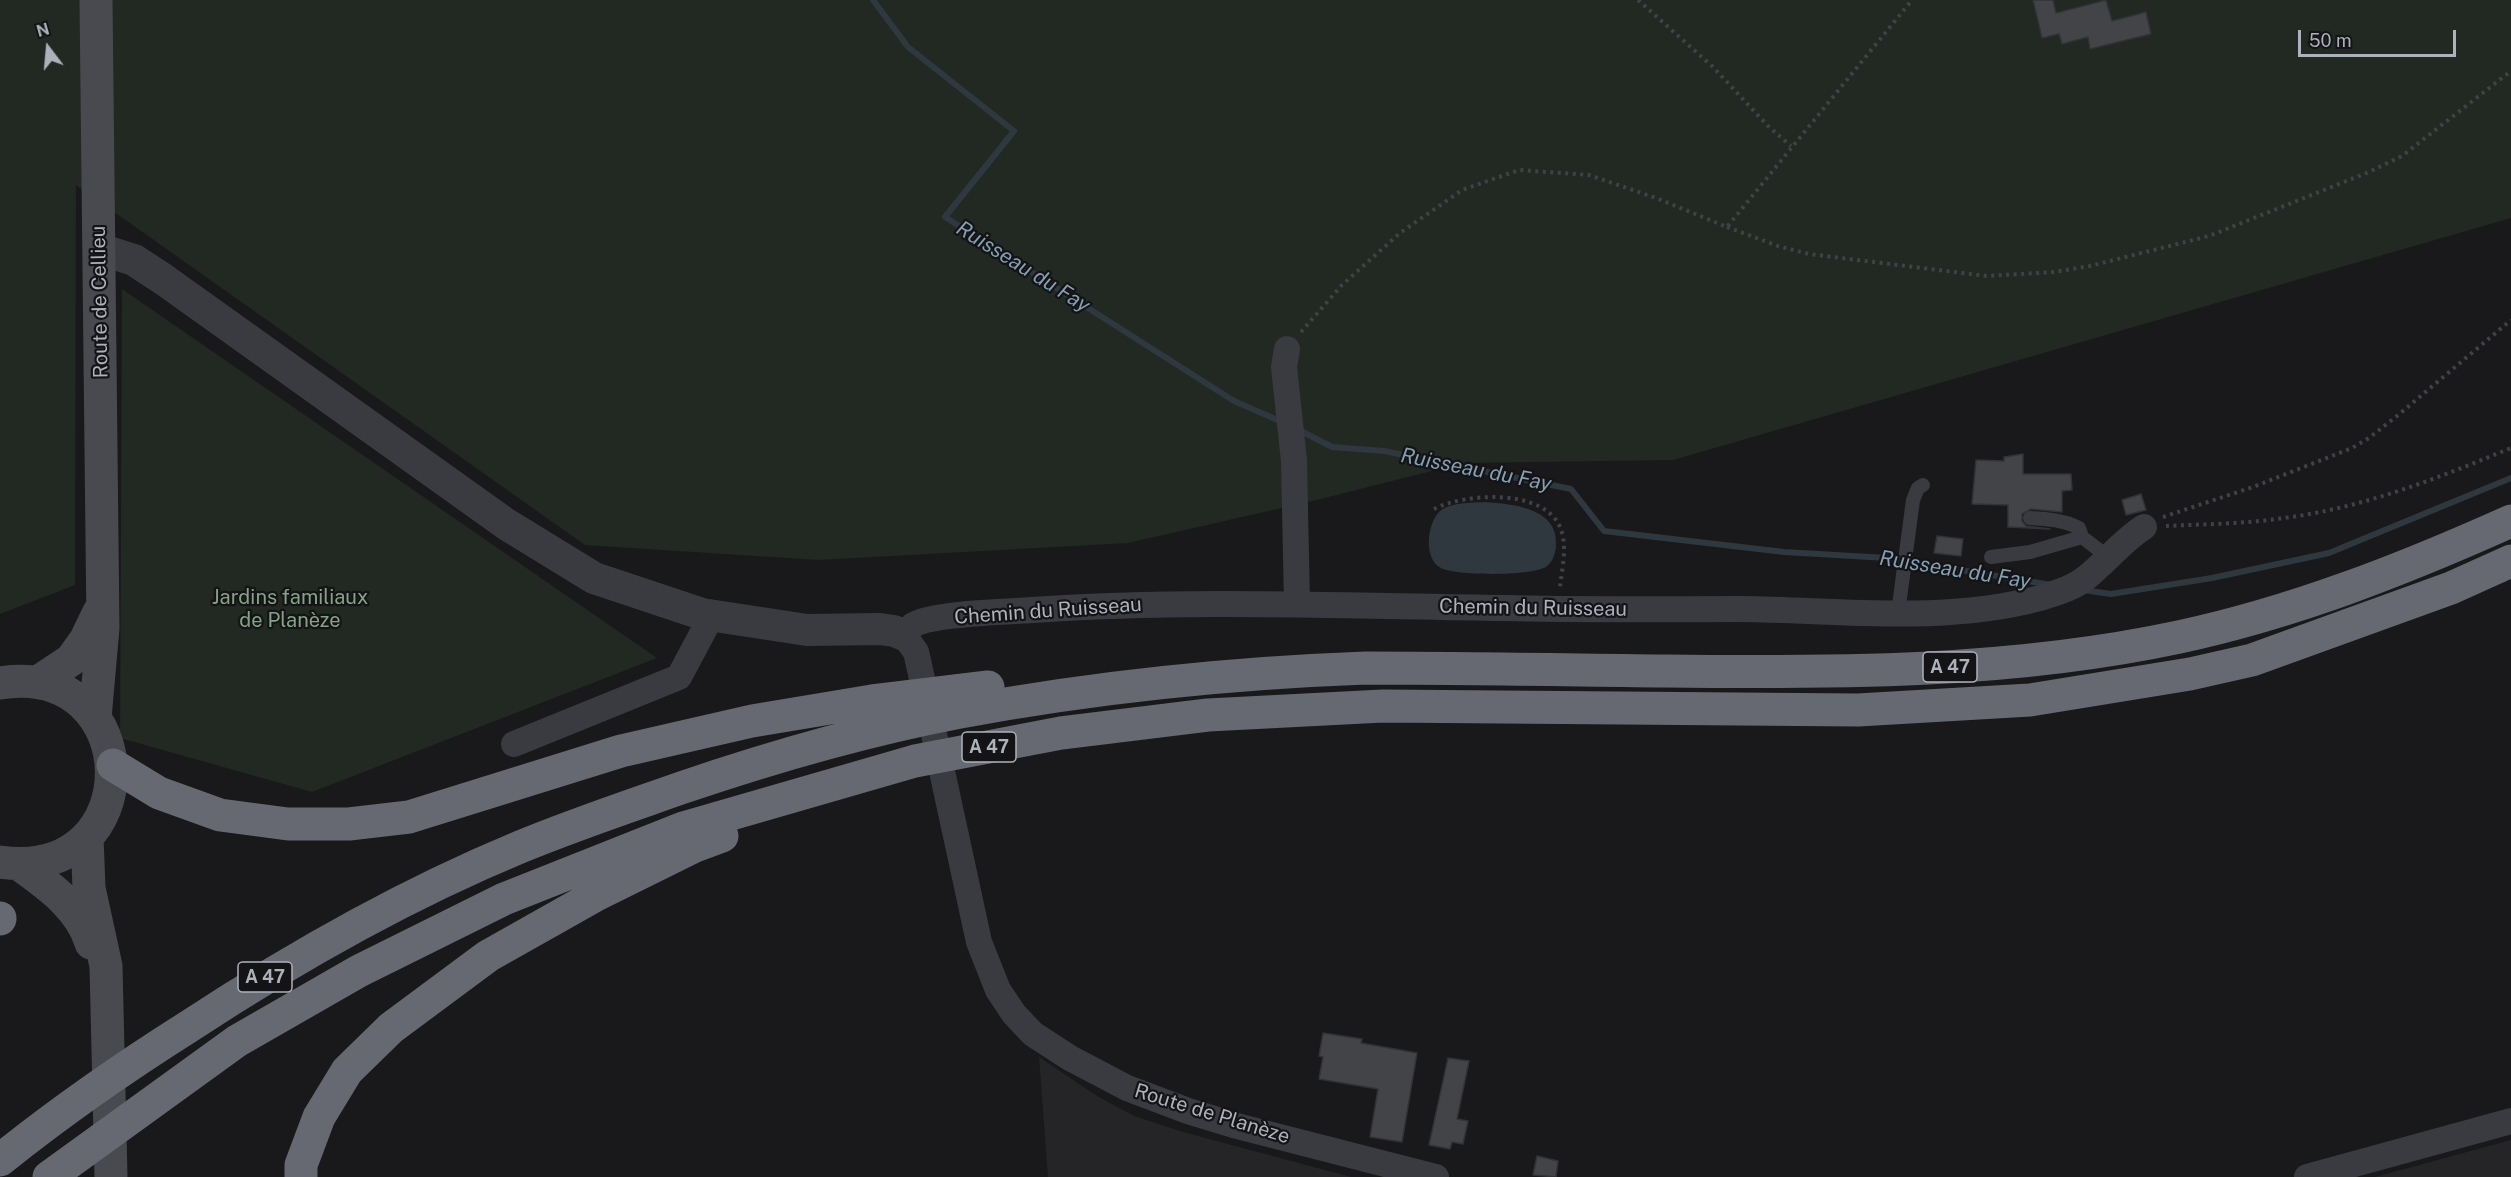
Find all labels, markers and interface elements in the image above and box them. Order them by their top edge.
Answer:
north arrow [18,18,78,78]
scale bar [2301,18,2458,56]
text: N [34,19,52,41]
text: 50 m [2309,30,2352,51]
water label: Ruisseau du Fay [952,216,1094,318]
street label: Route de Cellieu [87,226,113,378]
water label: Ruisseau du Fay [1399,443,1553,497]
water label: Ruisseau du Fay [1878,546,2032,594]
park label: Jardins familiaux de Planèze [212,586,368,633]
street label: Chemin du Ruisseau [953,592,1143,630]
street label: Chemin du Ruisseau [1439,594,1627,622]
road number: A 47 [1923,652,1977,682]
road number: A 47 [962,732,1016,762]
road number: A 47 [238,962,292,992]
street label: Route de Planèze [1131,1079,1293,1149]

